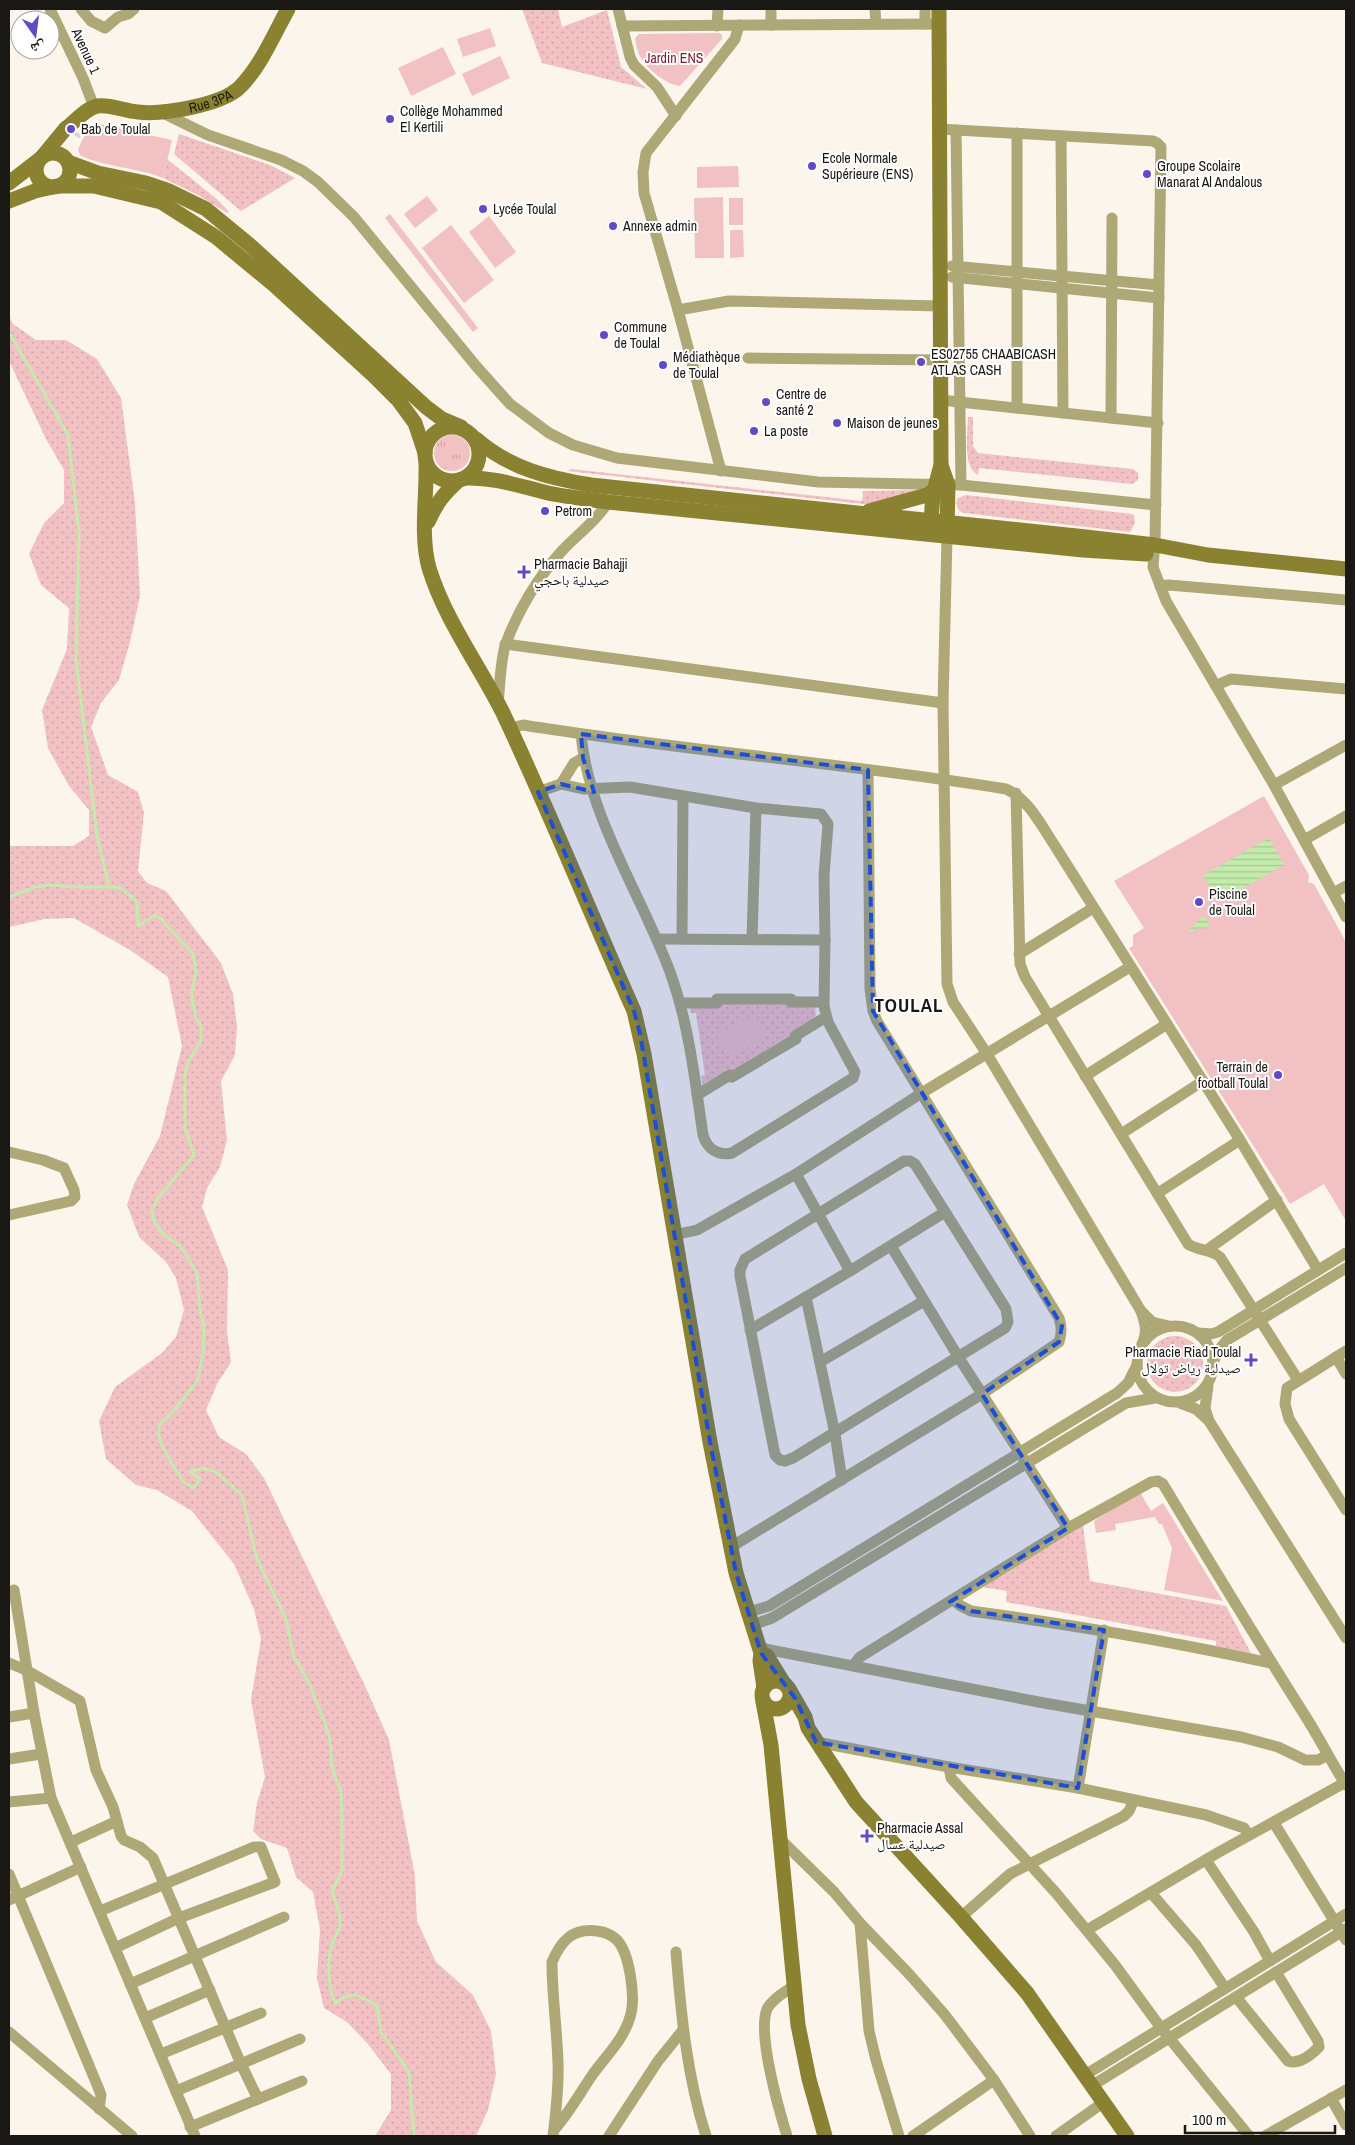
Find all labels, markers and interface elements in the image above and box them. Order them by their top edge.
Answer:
north arrow [10,10,60,60]
street label: Avenue 1 [67,24,105,77]
text: ش [29,37,48,58]
park label: Jardin ENS [645,49,704,67]
street label: Rue 3PA [187,85,236,117]
place label: Collège Mohammed El Kertili [400,102,503,136]
marker: Collège Mohammed El Kertili [384,113,396,125]
place label: Bab de Toulal [81,120,150,138]
marker: Bab de Toulal [65,123,77,135]
place label: Ecole Normale Supérieure (ENS) [822,149,913,183]
place label: Groupe Scolaire Manarat Al Andalous [1157,157,1263,191]
marker: Ecole Normale Supérieure (ENS) [806,160,818,172]
marker: Groupe Scolaire Manarat Al Andalous [1141,168,1153,180]
place label: Lycée Toulal [493,200,556,218]
marker: Lycée Toulal [477,203,489,215]
place label: Annexe admin [622,217,697,235]
marker: Annexe admin [607,220,619,232]
place label: Commune de Toulal [614,318,667,352]
marker: Commune de Toulal [598,329,610,341]
place label: ES02755 CHAABICASH ATLAS CASH [930,345,1056,379]
place label: Médiathèque de Toulal [673,348,740,382]
marker: ES02755 CHAABICASH ATLAS CASH [915,356,927,368]
marker: Médiathèque de Toulal [657,359,669,371]
place label: Centre de santé 2 [776,385,826,419]
marker: Centre de santé 2 [760,396,772,408]
place label: Maison de jeunes [847,414,938,432]
marker: Maison de jeunes [831,417,843,429]
place label: La poste [764,422,808,440]
marker: La poste [748,425,760,437]
place label: Petrom [555,502,592,520]
marker: Petrom [539,505,551,517]
place label: Pharmacie Bahajji صيدلية باحجي [534,555,628,592]
marker: Pharmacie Bahajji صيدلية باحجي [518,566,530,578]
place label: Piscine de Toulal [1209,885,1255,919]
marker: Piscine de Toulal [1193,896,1205,908]
district label: TOULAL [875,992,943,1018]
place label: Terrain de football Toulal [1198,1058,1268,1092]
marker: Terrain de football Toulal [1272,1069,1284,1081]
place label: Pharmacie Riad Toulal صيدلية رياض تولال [1125,1343,1241,1377]
marker: Pharmacie Riad Toulal صيدلية رياض تولال [1245,1354,1257,1366]
place label: Pharmacie Assal صيدلية عسال [877,1819,963,1853]
marker: Pharmacie Assal صيدلية عسال [861,1830,873,1842]
scale bar [1185,2102,1335,2134]
text: 100 m [1192,2109,1226,2130]

